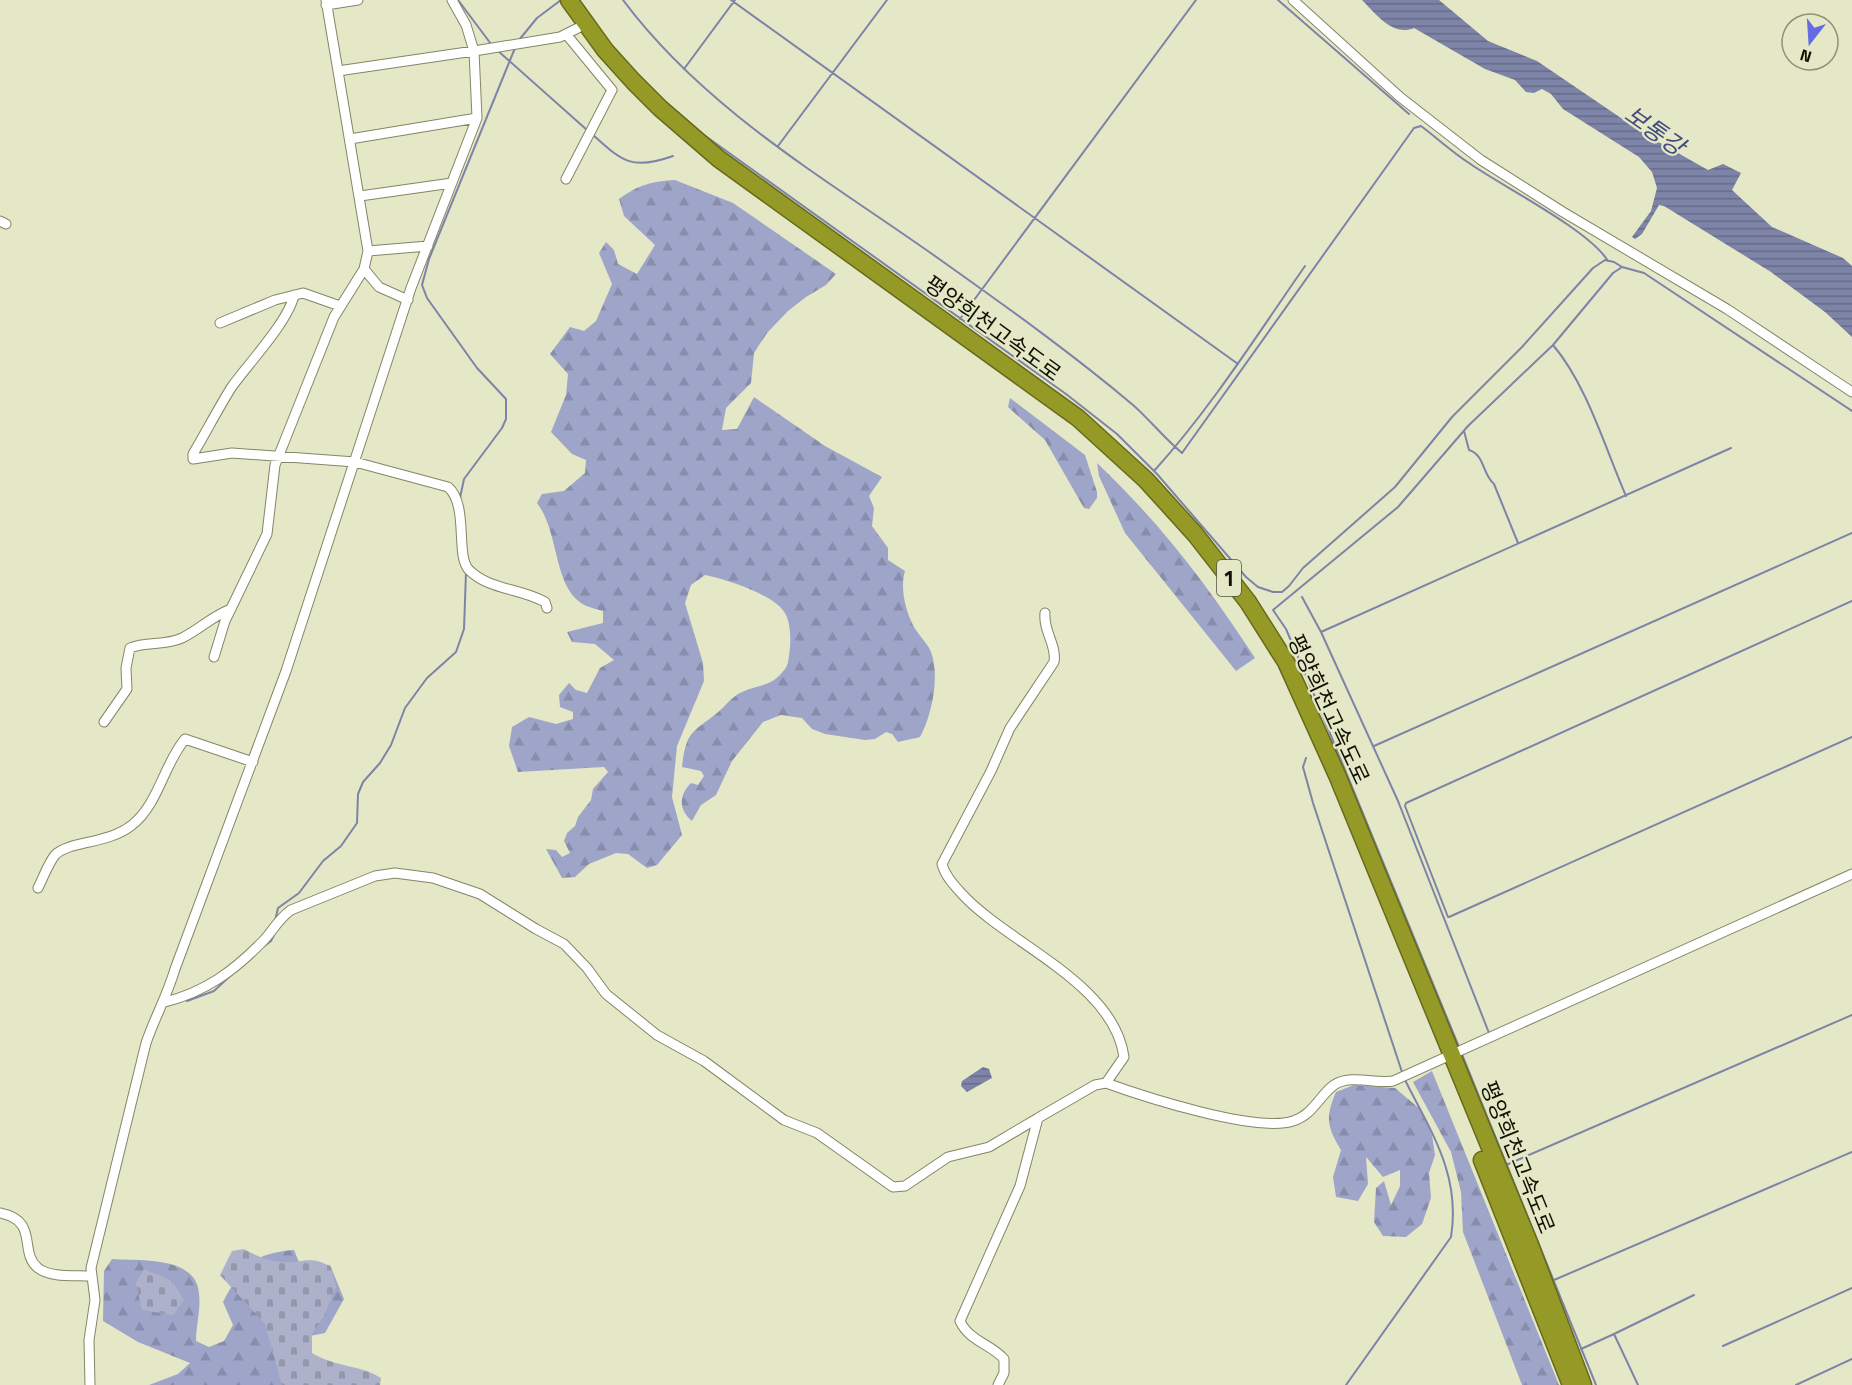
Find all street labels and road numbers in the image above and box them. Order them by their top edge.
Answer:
street label: 평양희천고속도로 [918,267,1068,389]
road number: 1 [1217,560,1241,596]
street label: 평양희천고속도로 [1279,628,1379,790]
street label: 평양희천고속도로 [1472,1076,1564,1238]

